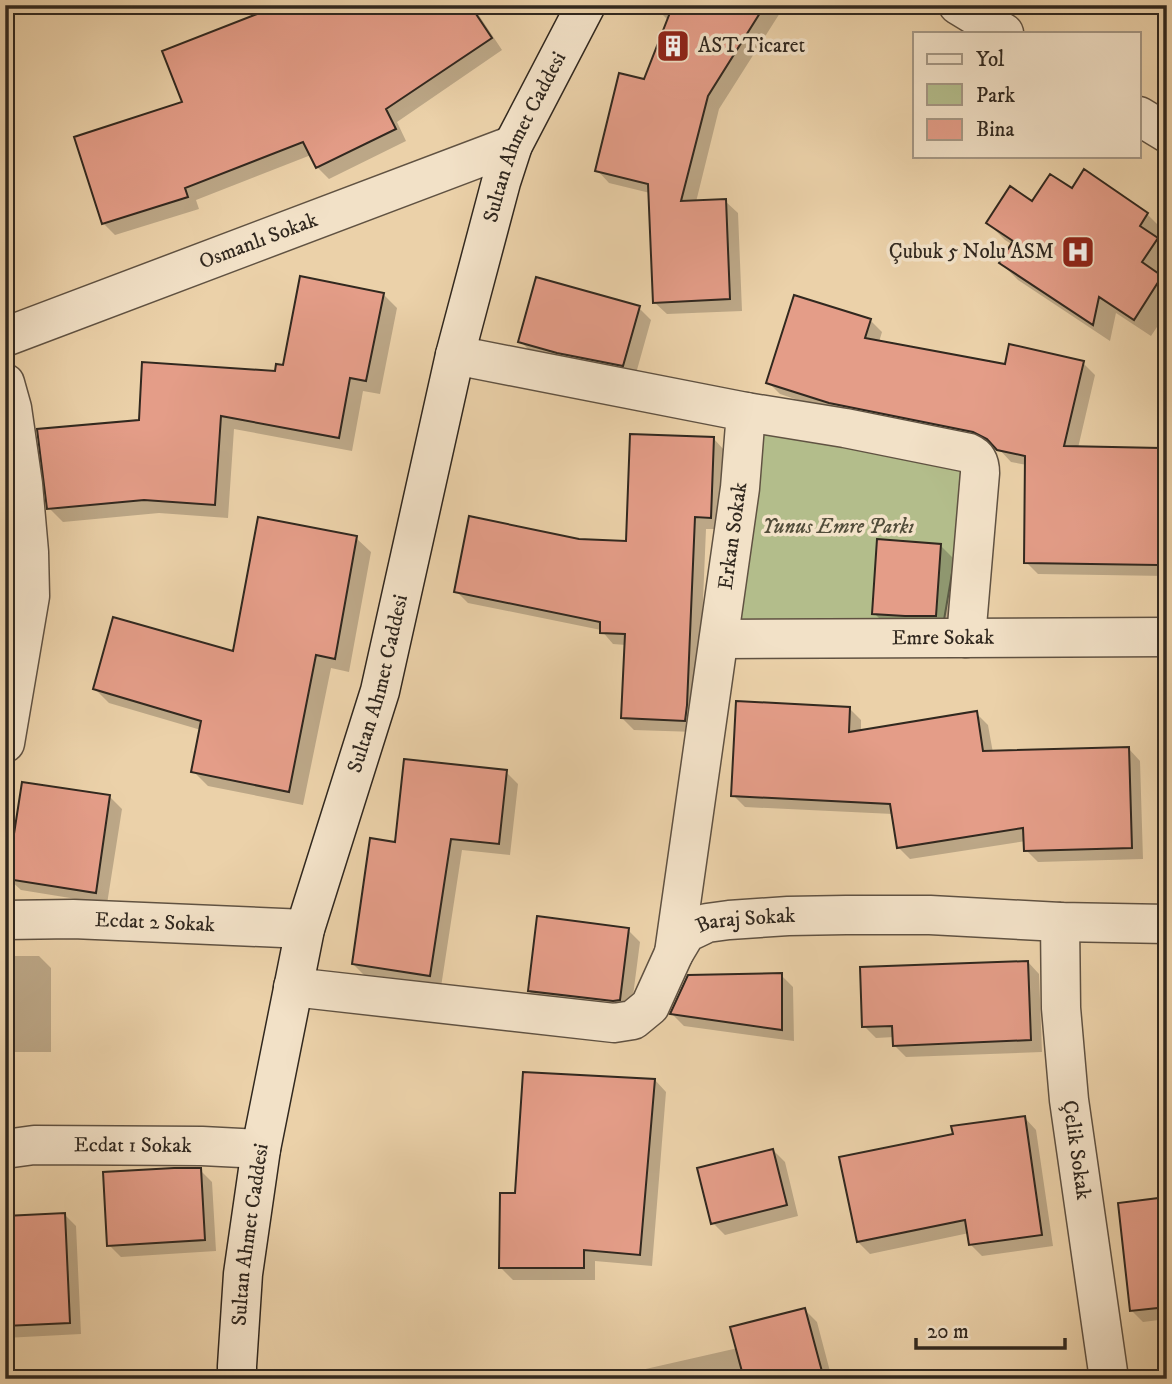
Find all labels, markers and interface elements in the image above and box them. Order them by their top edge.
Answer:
building icon: AST Ticaret [654,27,692,65]
legend [913,32,1140,158]
place label: AST Ticaret [698,33,805,59]
street label: Sultan Ahmet Caddesi [478,47,572,225]
text: Yol [976,47,1005,73]
text: Park [976,83,1016,109]
text: Bina [976,117,1015,143]
street label: Osmanlı Sokak [196,207,322,275]
hospital icon: Çubuk 5 Nolu ASM [1059,233,1097,271]
place label: Çubuk 5 Nolu ASM [889,239,1054,265]
street label: Erkan Sokak [713,480,753,591]
park label: Yunus Emre Parkı [762,514,914,540]
street label: Sultan Ahmet Caddesi [342,592,414,776]
street label: Emre Sokak [892,625,995,651]
street label: Baraj Sokak [692,903,796,939]
street label: Ecdat 2 Sokak [94,907,216,938]
street label: Çelik Sokak [1056,1099,1096,1202]
street label: Ecdat 1 Sokak [74,1132,192,1159]
street label: Sultan Ahmet Caddesi [227,1141,275,1327]
scale bar [916,1307,1065,1351]
text: 20 m [927,1319,969,1345]

